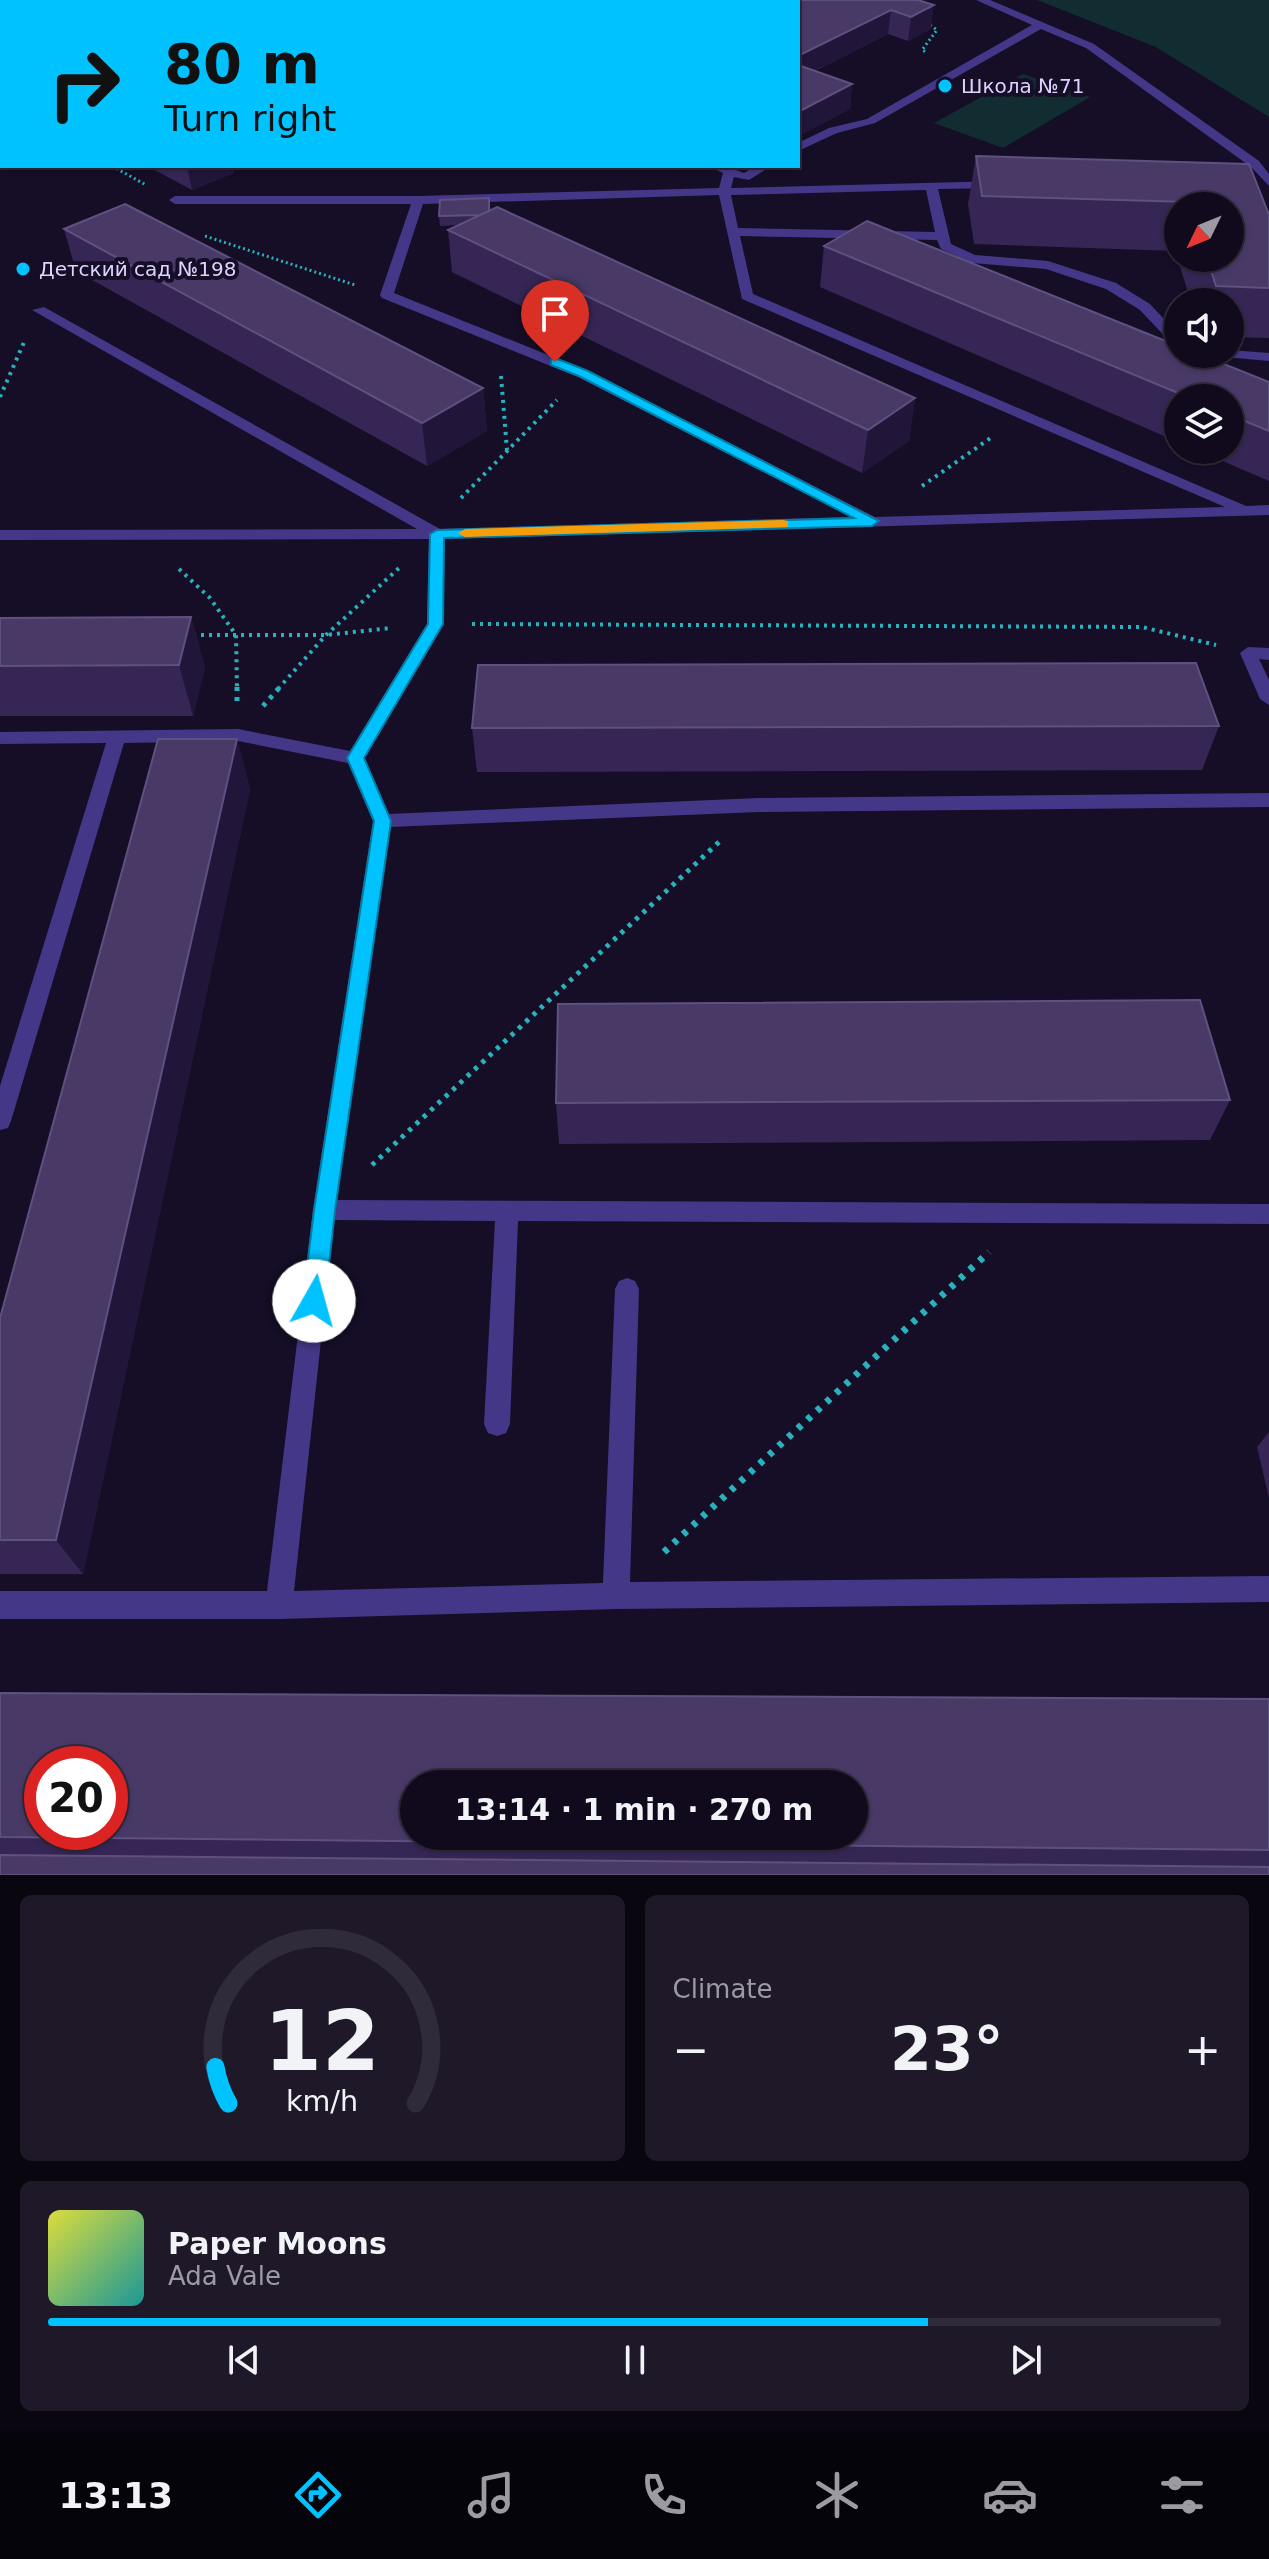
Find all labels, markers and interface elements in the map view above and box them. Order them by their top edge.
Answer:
text: 80 m [164,31,320,96]
icon: right [32,32,136,136]
place label: Школа №71 [961,74,1084,98]
marker: Школа №71 [936,77,954,95]
text: Turn right [164,98,336,139]
north arrow [1164,192,1244,272]
map controls [1164,192,1244,464]
place label: Детский сад №198 [39,257,236,281]
marker: Детский сад №198 [14,260,32,278]
pin [521,280,589,362]
button: sound [1164,288,1244,368]
icon: arrive [533,292,577,336]
button: layers [1164,384,1244,464]
position arrow [272,1259,356,1343]
speed limit sign: 20 [24,1746,128,1850]
text: 13:14 · 1 min · 270 m [455,1792,813,1827]
text: Climate [673,1974,773,2004]
text: 12 [264,1993,380,2090]
text: 23° [890,2014,1004,2084]
text: − [673,2024,709,2075]
text: + [1184,2024,1221,2075]
text: km/h [286,2084,358,2118]
text: Paper Moons [168,2226,387,2261]
text: Ada Vale [168,2261,281,2291]
icon: previous [222,2338,266,2382]
icon: pause [613,2338,657,2382]
icon: next [1004,2338,1048,2382]
icon: directions [290,2467,346,2523]
icon: music [463,2467,519,2523]
icon: phone [636,2467,692,2523]
icon: climate [809,2467,865,2523]
icon: car [982,2467,1038,2523]
icon: filters [1154,2467,1210,2523]
text: 13:13 [58,2475,173,2516]

